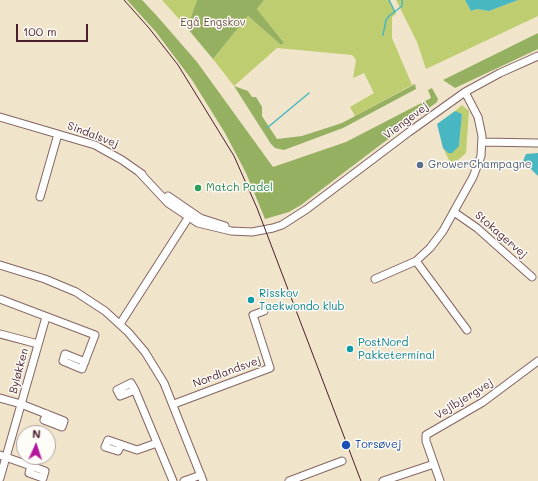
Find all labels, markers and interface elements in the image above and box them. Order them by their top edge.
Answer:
scale bar [18,16,90,42]
park label: Egå Engskov [180,16,246,30]
text: 100 m [23,23,57,39]
street label: Viengevej [381,100,431,142]
street label: Sindalsvej [65,119,121,151]
place label: GrowerChampagne [428,158,532,172]
marker: GrowerChampagne [415,160,425,170]
place label: Match Padel [206,181,273,195]
marker: Match Padel [193,183,203,193]
street label: Stokagervej [472,209,530,261]
place label: Risskov Taekwondo klub [259,287,344,313]
marker: Risskov Taekwondo klub [246,295,256,305]
place label: PostNord Pakketerminal [358,336,435,362]
marker: PostNord Pakketerminal [345,344,355,354]
street label: Byløkken [7,347,31,395]
street label: Nordlandsvej [191,354,263,390]
street label: Vejlbjergvej [432,376,496,422]
north arrow [16,425,56,465]
text: N [32,426,41,441]
place label: Torsøvej [355,438,401,452]
marker: Torsøvej [340,439,352,451]

